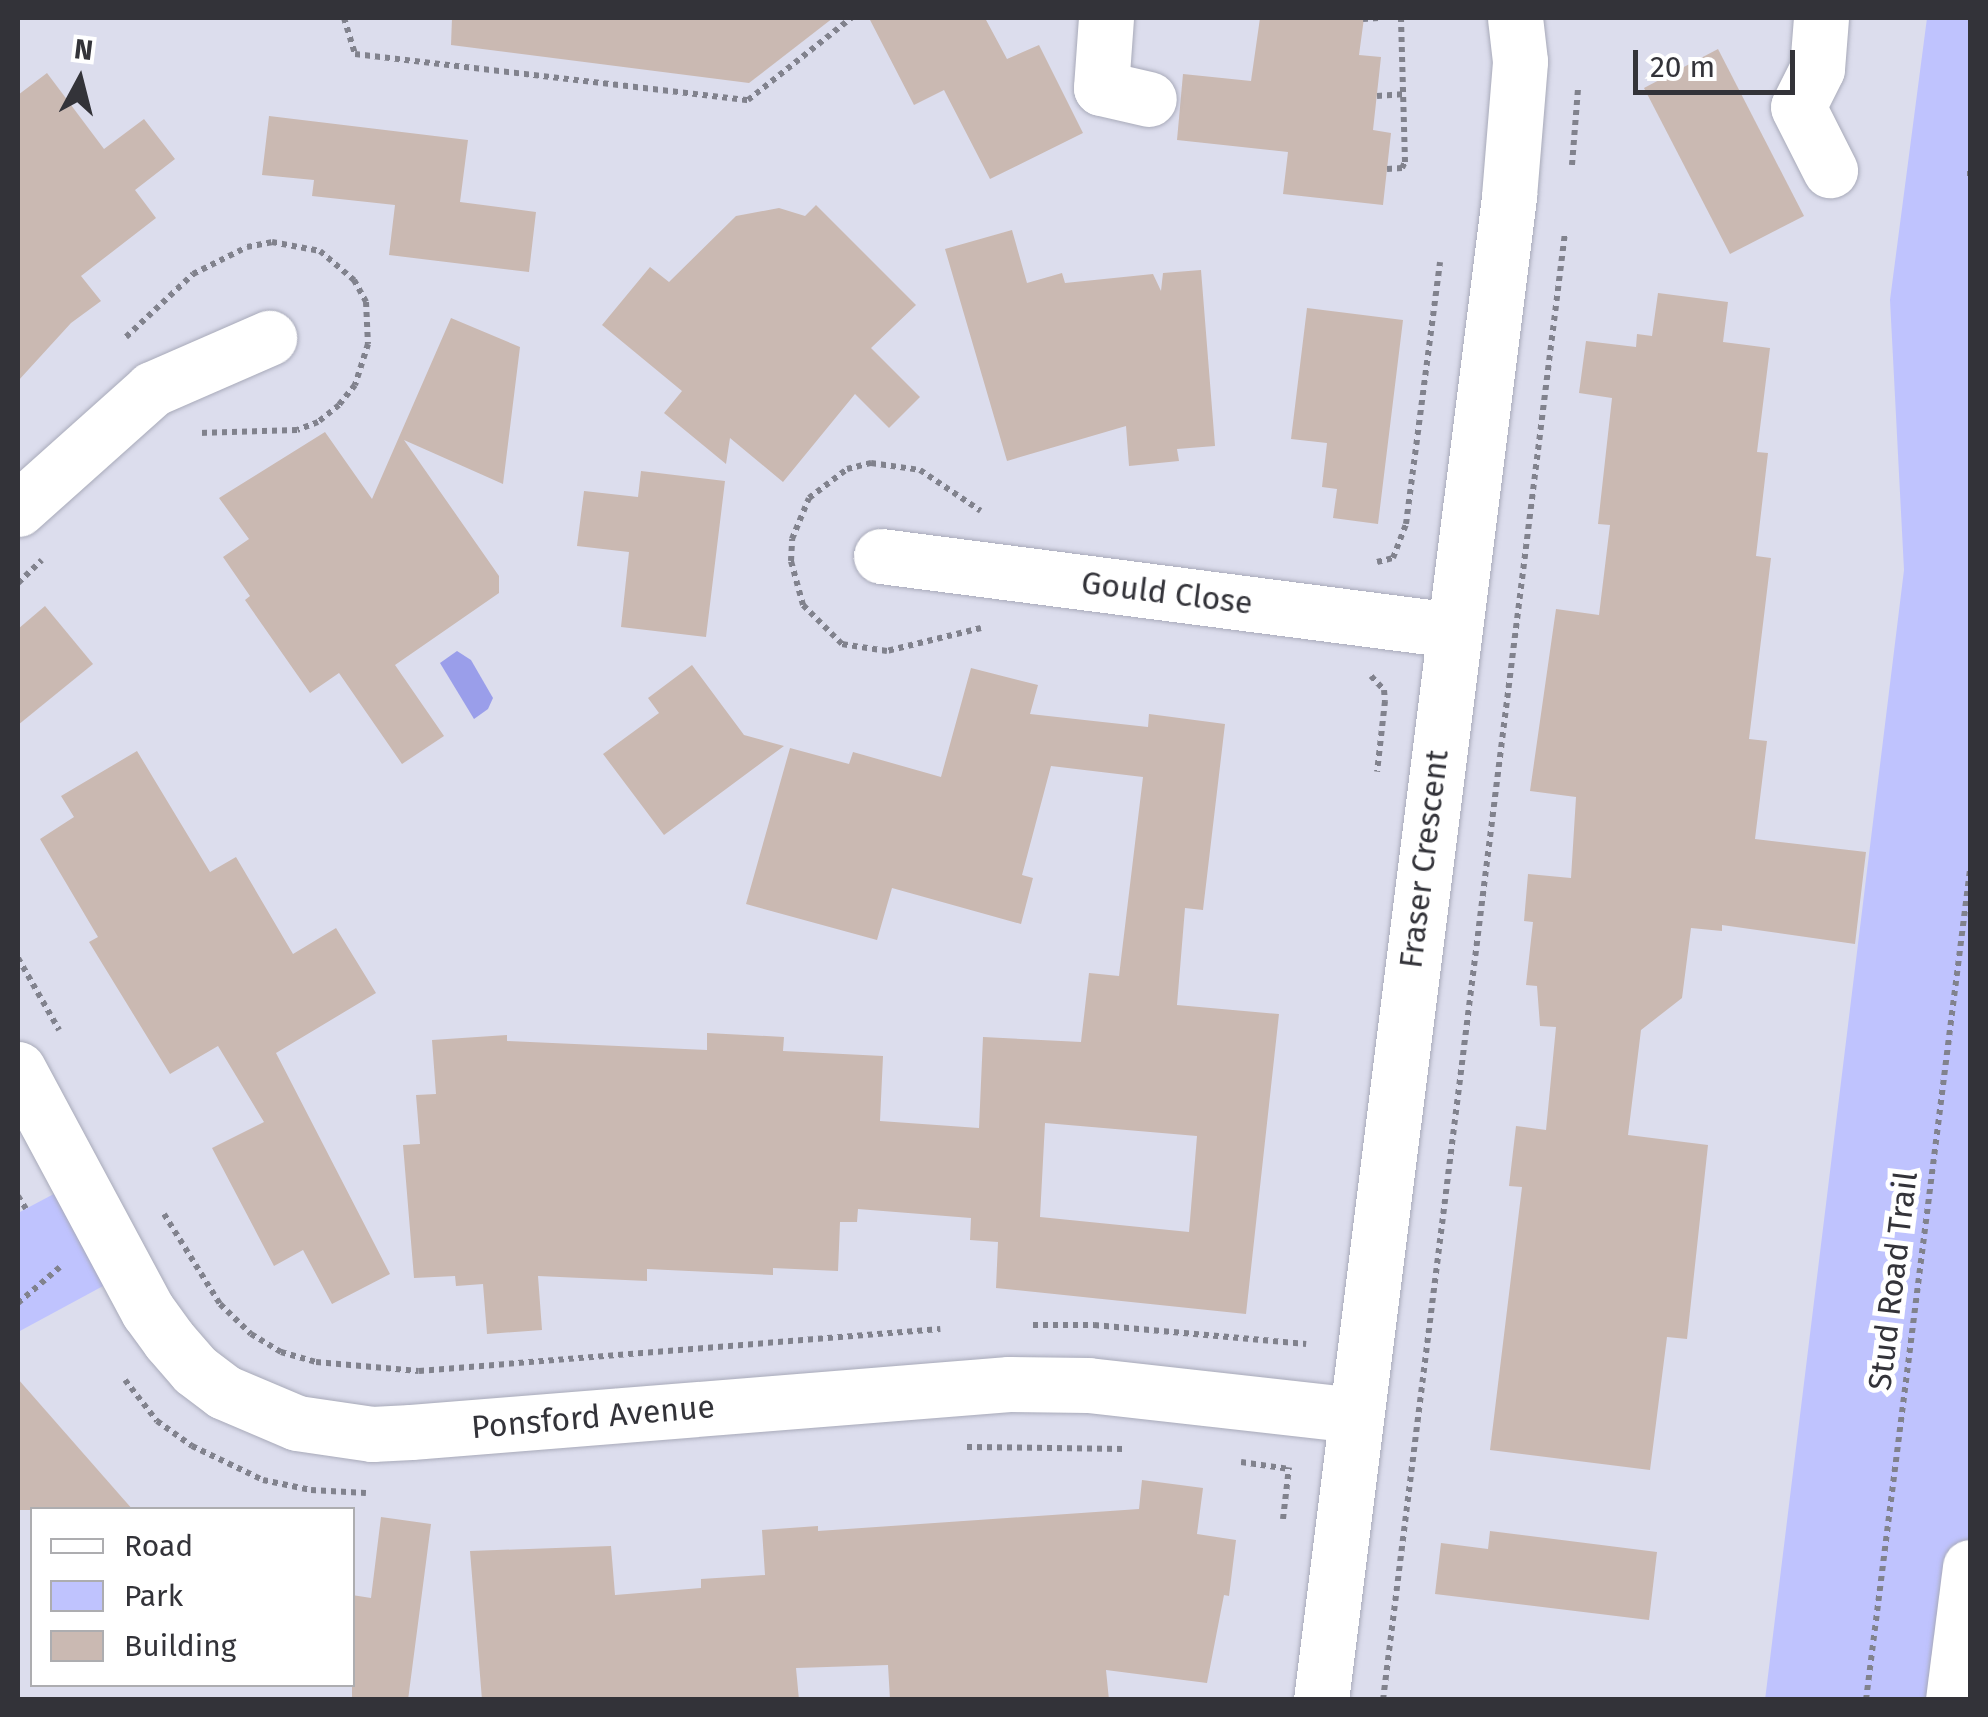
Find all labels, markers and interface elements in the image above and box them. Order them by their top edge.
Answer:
north arrow [30,30,130,130]
scale bar [1638,30,1800,92]
text: N [72,32,95,67]
text: 20 m [1650,49,1715,85]
street label: Gould Close [1079,563,1255,623]
street label: Fraser Crescent [1392,748,1456,970]
street label: Stud Road Trail [1861,1169,1925,1393]
street label: Ponsford Avenue [470,1387,716,1447]
legend [30,1507,355,1687]
text: Road [124,1528,193,1564]
text: Park [124,1578,183,1614]
text: Building [124,1628,236,1664]

